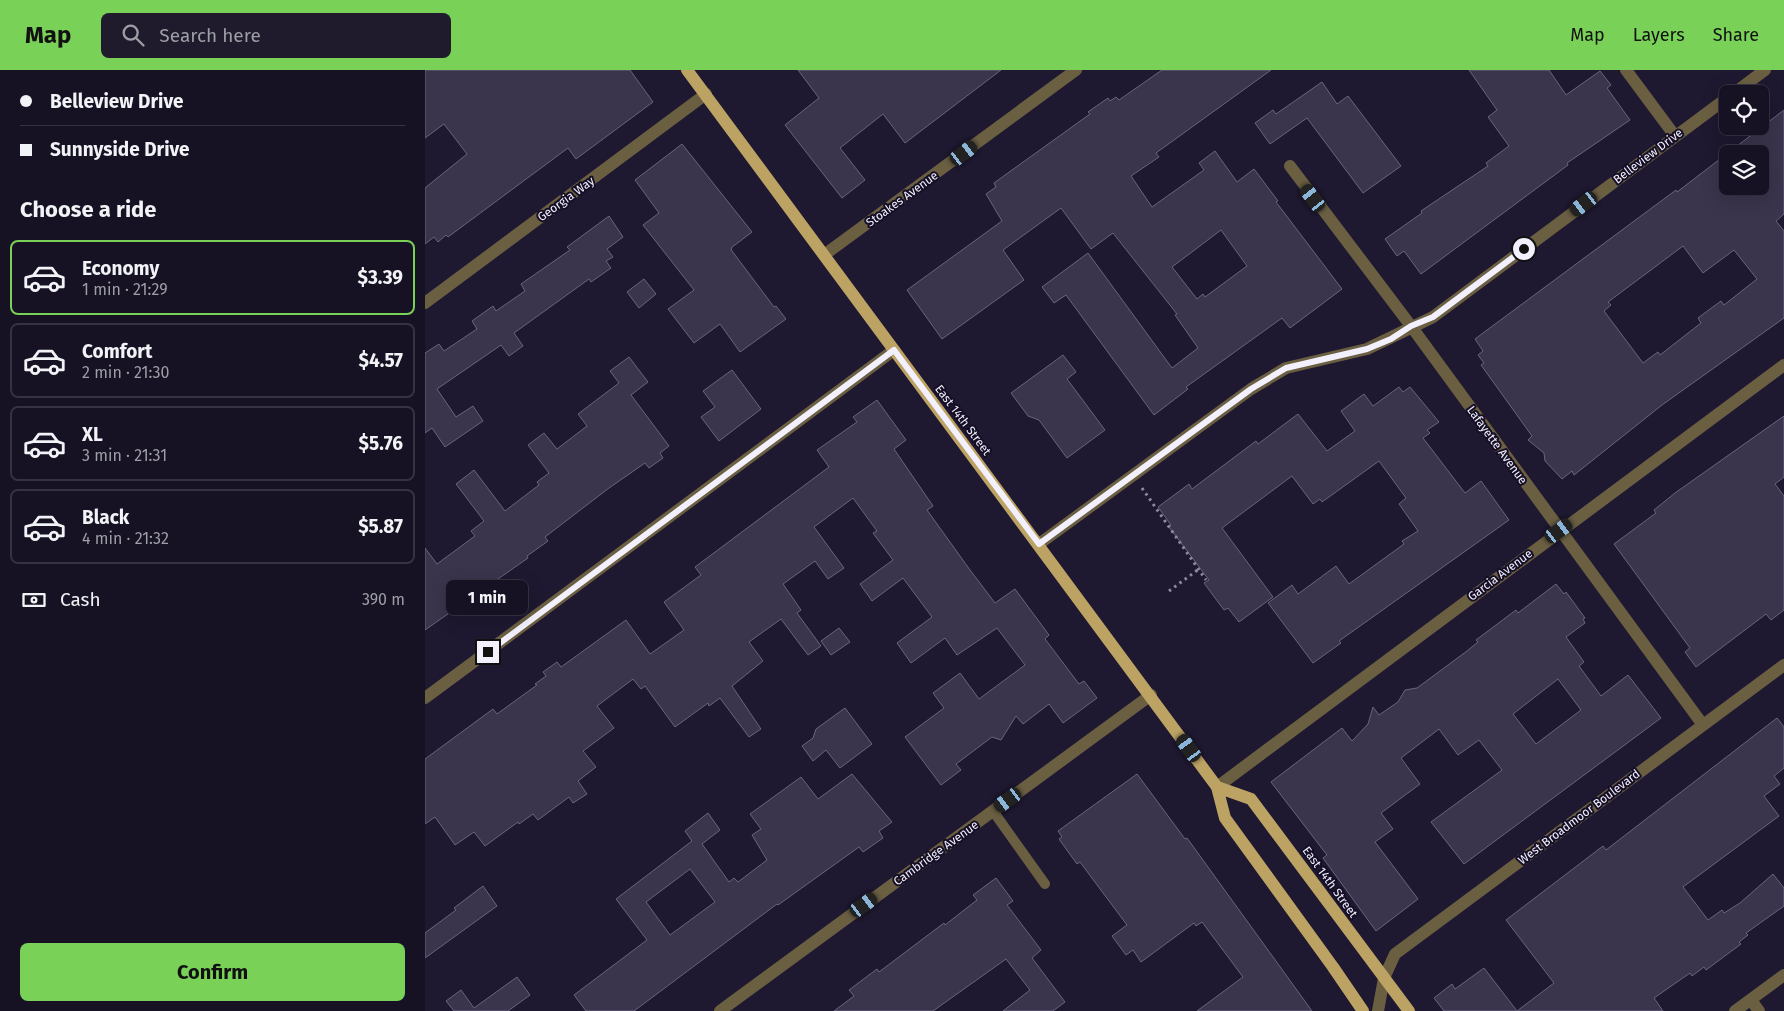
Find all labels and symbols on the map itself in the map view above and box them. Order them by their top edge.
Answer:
street label: Belleview Drive [1611,125,1685,187]
car [947,138,980,168]
street label: Stoakes Avenue [863,168,941,230]
street label: Georgia Way [535,174,597,224]
car [1297,182,1328,214]
car [1567,189,1600,219]
route start [1513,238,1535,260]
street label: East 14th Street [932,382,994,458]
street label: Lafayette Avenue [1464,403,1530,487]
car [1542,516,1575,546]
street label: Garcia Avenue [1465,546,1535,604]
callout: 1 min [447,580,529,614]
route end [477,641,499,663]
car [1174,731,1203,765]
street label: West Broadmoor Boulevard [1515,767,1643,867]
car [991,785,1024,815]
street label: Cambridge Avenue [891,818,981,888]
street label: East 14th Street [1300,844,1361,921]
car [847,890,880,920]

